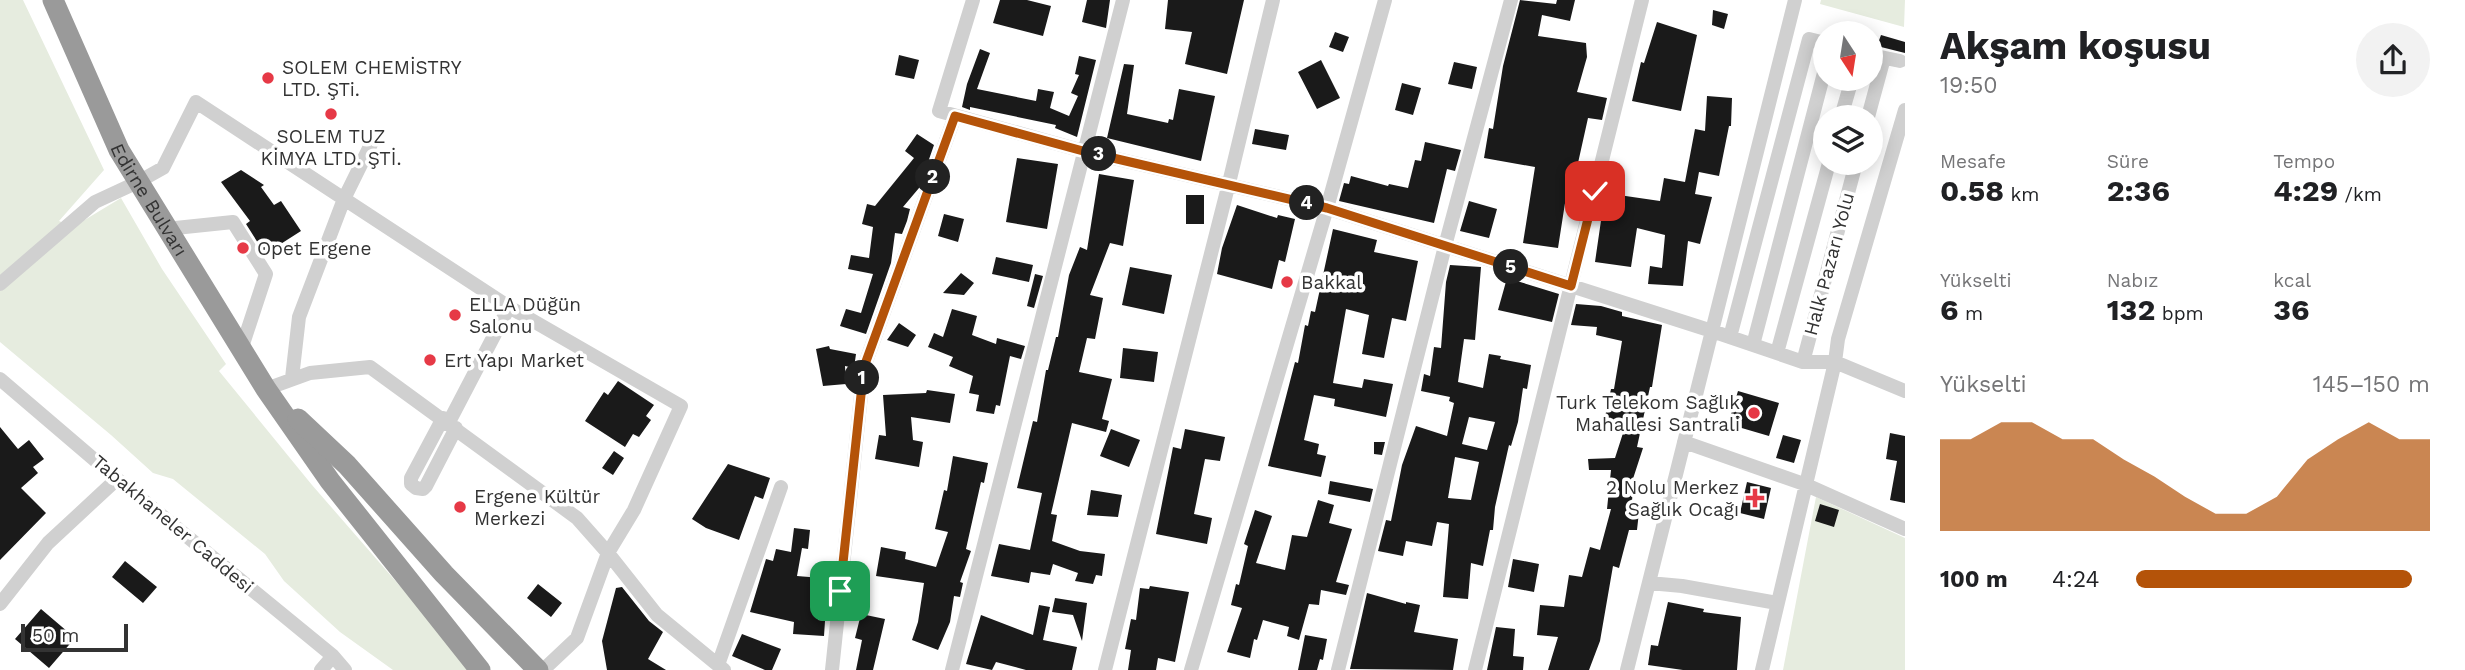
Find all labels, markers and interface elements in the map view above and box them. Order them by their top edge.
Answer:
north arrow [1813,21,1883,91]
map controls [1813,21,1883,175]
button: share [2356,23,2430,97]
text: Akşam koşusu [1940,24,2211,68]
place label: SOLEM CHEMİSTRY LTD. ŞTi. [282,56,462,101]
marker: SOLEM CHEMİSTRY LTD. ŞTi. [260,70,276,86]
text: 19:50 [1940,72,1998,99]
button: layers [1813,105,1883,175]
marker: SOLEM TUZ KİMYA LTD. ŞTİ. [323,106,339,122]
place label: SOLEM TUZ KİMYA LTD. ŞTİ. [261,125,401,170]
pin: 3 [1082,136,1116,172]
street label: Edirne Bulvarı [106,140,193,260]
text: 3 [1093,142,1104,165]
text: Mesafe [1940,150,2006,173]
text: Süre [2107,150,2149,173]
text: Tempo [2273,150,2335,173]
pin: 2 [916,160,950,194]
pin [1565,161,1625,221]
text: 2 [927,165,938,188]
icon: check [1576,172,1614,210]
text: 0.58 [1940,173,2004,208]
text: 2:36 [2107,173,2170,208]
text: 4:29 [2273,173,2338,208]
text: km [2004,183,2039,206]
text: /km [2338,183,2382,206]
pin: 4 [1290,186,1324,220]
street label: Halk Pazarı Yolu [1799,190,1859,338]
text: 4 [1300,191,1313,214]
place label: Opet Ergene [257,237,371,260]
marker: Opet Ergene [235,240,251,256]
pin: 5 [1494,250,1528,284]
text: 5 [1505,255,1516,278]
text: Yükselti [1940,269,2012,292]
text: Nabız [2107,269,2158,292]
text: kcal [2273,269,2311,292]
place label: Bakkal [1301,271,1362,294]
marker: Bakkal [1279,274,1295,290]
text: 6 [1940,292,1958,327]
text: 132 [2107,292,2155,327]
text: 36 [2273,292,2310,327]
place label: ELLA Düğün Salonu [469,293,581,338]
text: m [1958,302,1983,325]
text: bpm [2155,302,2204,325]
marker: ELLA Düğün Salonu [447,307,463,323]
place label: Ert Yapı Market [444,349,584,372]
marker: Ert Yapı Market [422,352,438,368]
pin: 1 [844,360,880,396]
text: 1 [857,366,866,389]
text: Yükselti [1940,371,2027,398]
text: 145–150 m [2313,371,2430,398]
place label: Turk Telekom Sağlık Mahallesi Santrali [1556,391,1740,436]
marker: Turk Telekom Sağlık Mahallesi Santrali [1746,405,1762,421]
street label: Tabakhaneler Caddesi [88,450,258,598]
place label: 2 Nolu Merkez Sağlık Ocağı [1606,476,1739,521]
place label: Ergene Kültür Merkezi [474,485,601,530]
marker: 2 Nolu Merkez Sağlık Ocağı [1745,488,1765,508]
marker: Ergene Kültür Merkezi [452,499,468,515]
pin [810,561,870,621]
text: 100 m [1940,566,2008,593]
text: 4:24 [2052,566,2100,593]
icon: arrive [821,572,859,610]
scale bar [21,621,128,653]
text: 50 m [32,624,79,647]

